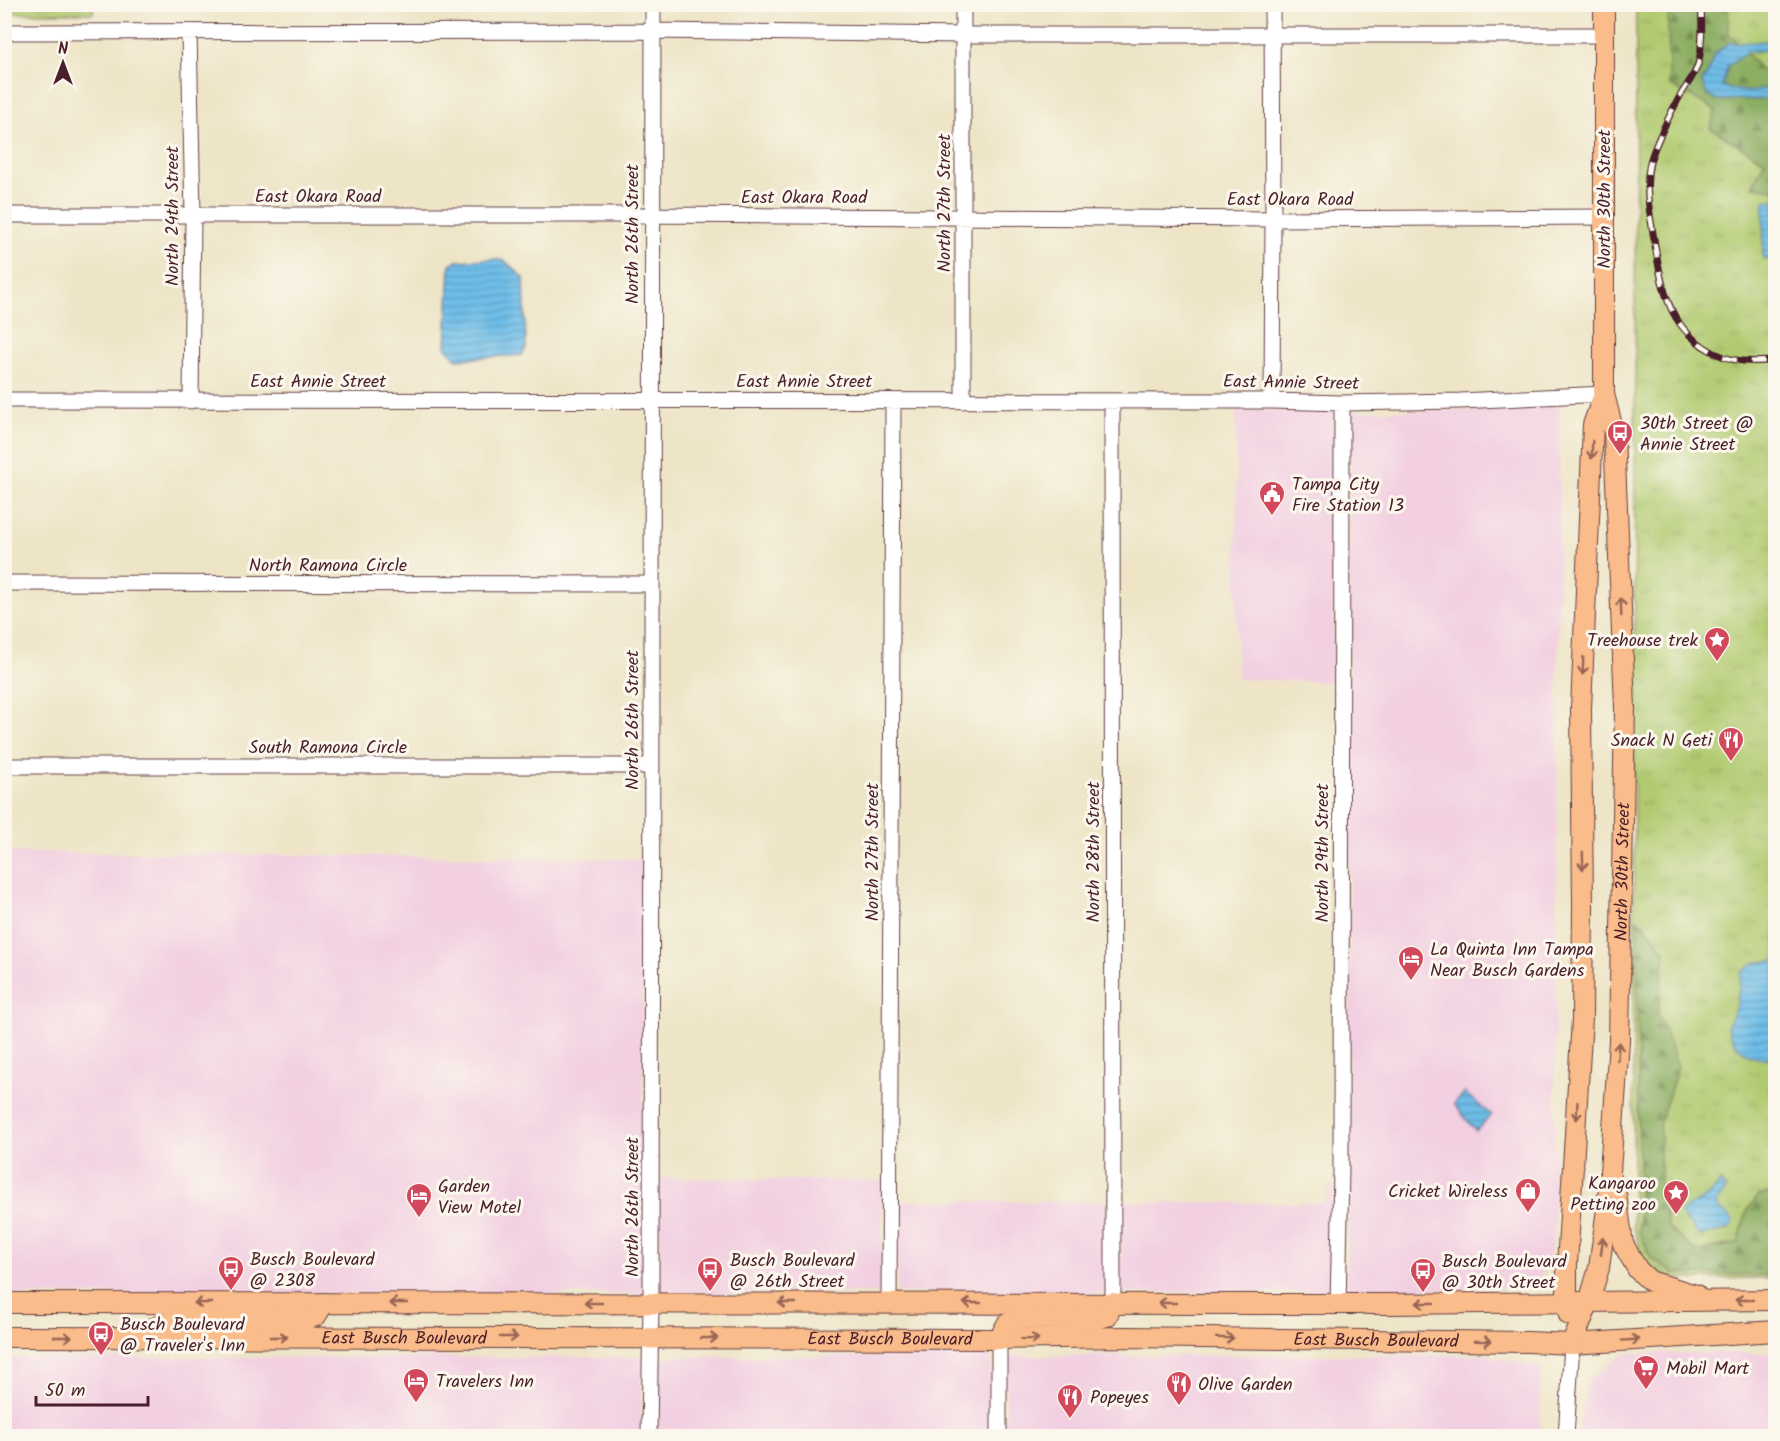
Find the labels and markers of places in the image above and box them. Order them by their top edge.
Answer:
place label: 30th Street @ Annie Street [1640,410,1753,460]
bus stop icon: 30th Street @ Annie Street [1605,418,1635,456]
place label: Tampa City Fire Station 13 [1292,471,1404,521]
public building icon: Tampa City Fire Station 13 [1257,479,1287,517]
place icon: Treehouse trek [1702,625,1732,663]
place label: Treehouse trek [1587,627,1699,656]
restaurant icon: Snack N Geti [1716,725,1746,763]
place label: Snack N Geti [1611,727,1713,756]
place label: La Quinta Inn Tampa Near Busch Gardens [1430,936,1594,986]
hotel icon: La Quinta Inn Tampa Near Busch Gardens [1396,944,1426,982]
place label: Kangaroo Petting zoo [1570,1170,1656,1220]
place label: Garden View Motel [438,1173,522,1223]
shop icon: Cricket Wireless [1513,1176,1543,1214]
place label: Cricket Wireless [1388,1178,1508,1207]
place icon: Kangaroo Petting zoo [1661,1178,1691,1216]
hotel icon: Garden View Motel [404,1181,434,1219]
place label: Busch Boulevard @ 2308 [250,1246,375,1296]
place label: Busch Boulevard @ 26th Street [730,1247,855,1297]
place label: Busch Boulevard @ 30th Street [1442,1248,1567,1298]
bus stop icon: Busch Boulevard @ 2308 [216,1254,246,1292]
bus stop icon: Busch Boulevard @ 26th Street [695,1255,725,1293]
bus stop icon: Busch Boulevard @ 30th Street [1408,1256,1438,1294]
place label: Busch Boulevard @ Traveler's Inn [120,1311,245,1361]
bus stop icon: Busch Boulevard @ Traveler's Inn [86,1319,116,1357]
supermarket icon: Mobil Mart [1631,1353,1661,1391]
place label: Mobil Mart [1666,1355,1750,1384]
hotel icon: Travelers Inn [401,1366,431,1404]
place label: Travelers Inn [436,1368,534,1397]
restaurant icon: Olive Garden [1164,1369,1194,1407]
place label: Olive Garden [1198,1371,1293,1400]
restaurant icon: Popeyes [1055,1382,1085,1420]
place label: Popeyes [1090,1384,1149,1413]

